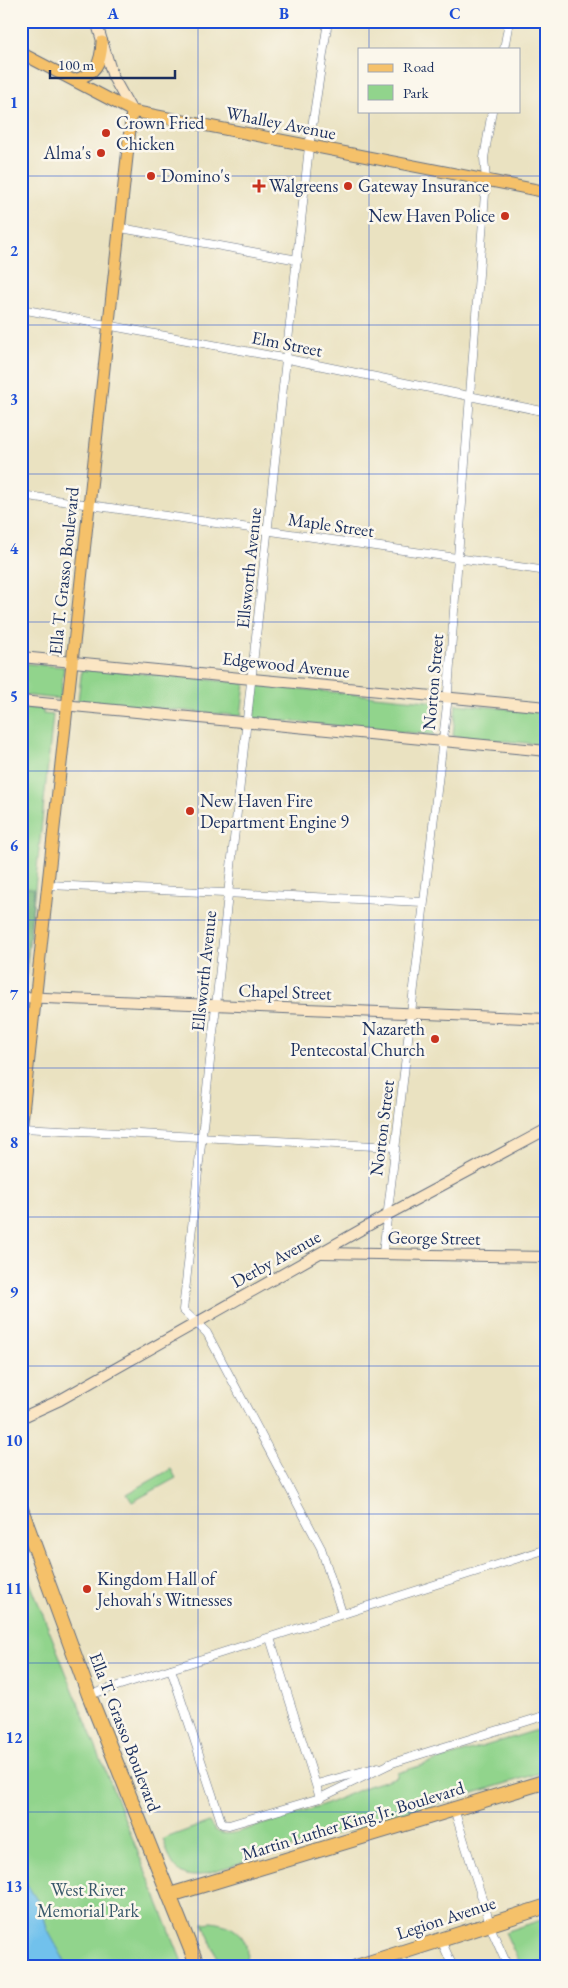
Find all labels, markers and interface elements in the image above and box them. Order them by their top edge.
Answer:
text: A [106,3,119,24]
text: B [279,3,289,24]
text: C [449,3,461,24]
scale bar [50,48,175,80]
legend [358,48,520,112]
text: 100 m [58,55,95,74]
text: Road [403,57,435,76]
text: Park [403,83,430,102]
text: 1 [10,92,18,113]
street label: Whalley Avenue [224,101,338,144]
place label: Crown Fried Chicken [116,111,205,155]
marker: Crown Fried Chicken [100,127,112,139]
place label: Alma's [43,141,91,164]
marker: Alma's [95,147,107,159]
place label: Domino's [161,164,230,187]
marker: Domino's [145,170,157,182]
place label: Walgreens [269,174,338,197]
place label: Gateway Insurance [358,174,489,197]
marker: Walgreens [253,180,265,192]
marker: Gateway Insurance [342,180,354,192]
place label: New Haven Police [368,204,495,227]
marker: New Haven Police [499,210,511,222]
text: 2 [10,240,19,261]
street label: Elm Street [250,325,325,362]
text: 3 [10,389,18,410]
street label: Ella T. Grasso Boulevard [43,485,84,656]
street label: Ellsworth Avenue [231,506,266,630]
street label: Maple Street [287,507,376,542]
text: 4 [10,538,19,559]
street label: Norton Street [417,633,448,731]
street label: Edgewood Avenue [221,646,351,683]
text: 5 [10,686,18,707]
place label: New Haven Fire Department Engine 9 [200,789,349,833]
marker: New Haven Fire Department Engine 9 [184,805,196,817]
text: 6 [10,835,19,856]
street label: Ellsworth Avenue [186,909,221,1033]
street label: Chapel Street [238,978,332,1005]
text: 7 [10,984,19,1005]
place label: Nazareth Pentecostal Church [290,1017,425,1061]
marker: Nazareth Pentecostal Church [429,1033,441,1045]
street label: Norton Street [364,1078,399,1177]
text: 8 [10,1132,18,1153]
street label: Derby Avenue [227,1225,324,1293]
street label: George Street [387,1225,481,1250]
text: 9 [10,1281,19,1302]
text: 10 [6,1430,23,1451]
place label: Kingdom Hall of Jehovah's Witnesses [95,1567,232,1611]
text: 11 [6,1578,22,1599]
marker: Kingdom Hall of Jehovah's Witnesses [81,1583,93,1595]
street label: Ella T. Grasso Boulevard [85,1649,167,1816]
text: 12 [6,1727,23,1748]
street label: Martin Luther King Jr. Boulevard [239,1775,468,1865]
text: 13 [6,1876,22,1897]
park label: West River Memorial Park [37,1878,140,1922]
street label: Legion Avenue [393,1891,499,1944]

